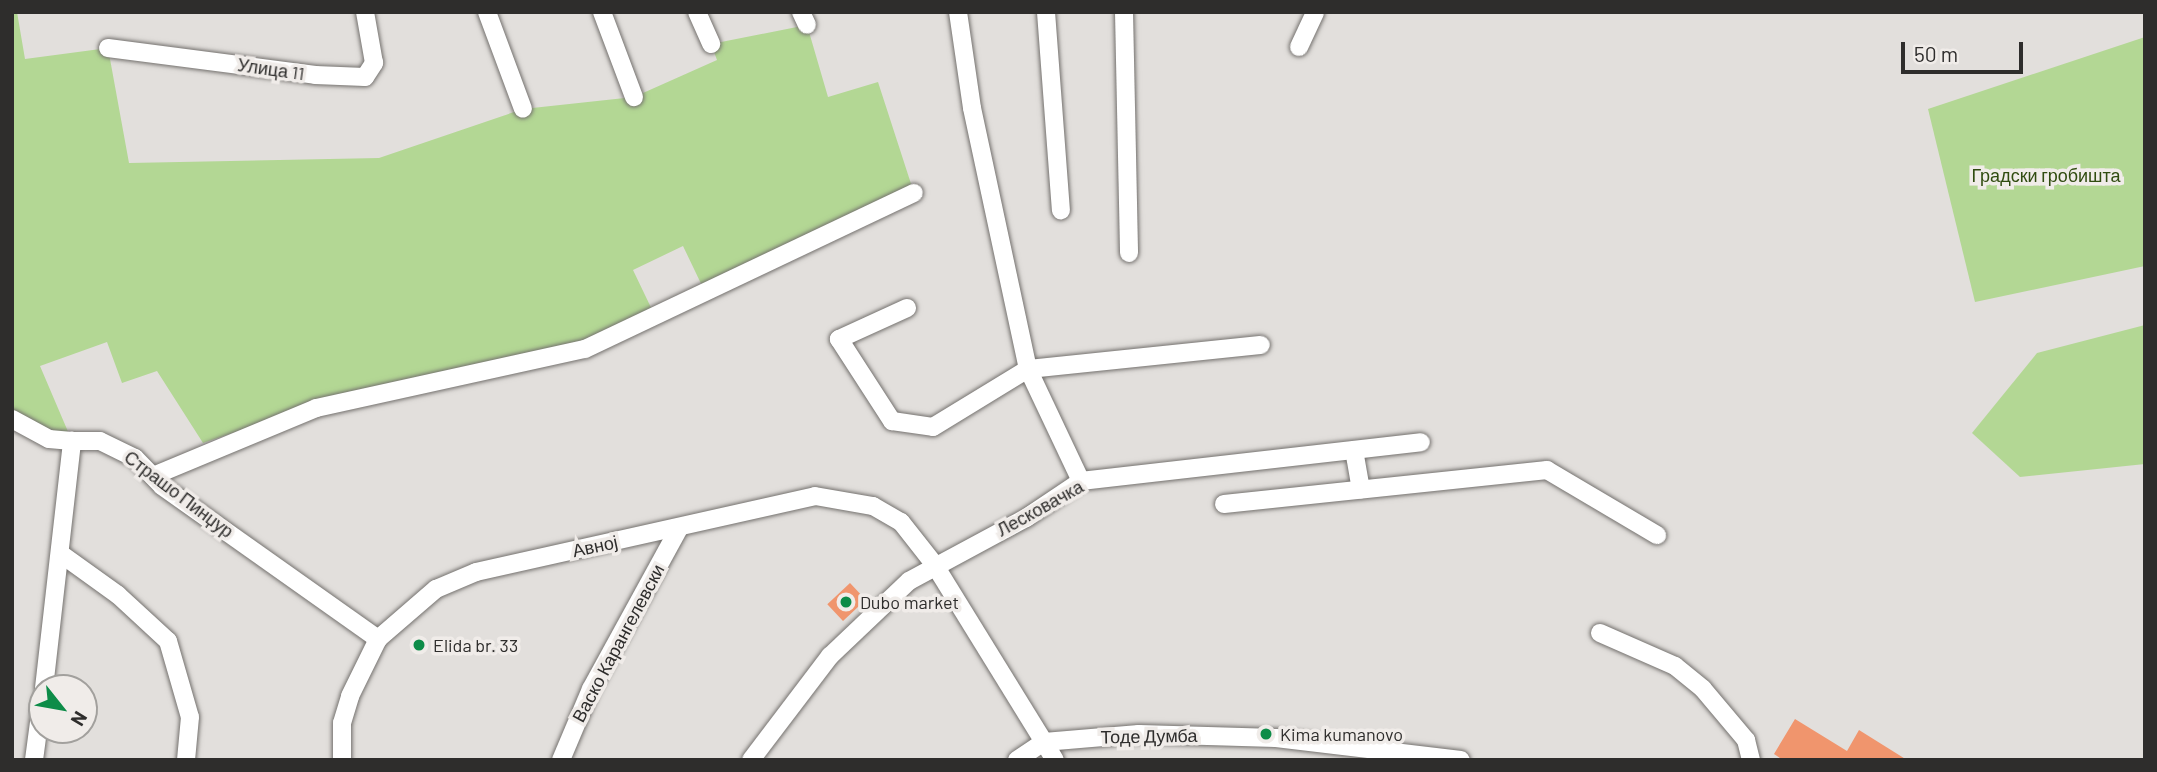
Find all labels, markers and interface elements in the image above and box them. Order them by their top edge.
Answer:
scale bar [1905,28,2028,72]
text: 50 m [1914,41,1958,66]
street label: Улица 11 [236,54,306,84]
park label: Градски гробишта [1971,164,2121,186]
street label: Страшо Пинџур [120,446,238,542]
street label: Лесковачка [993,475,1087,541]
street label: Авној [570,531,620,561]
street label: Васко Карангелевски [567,560,669,726]
place label: Dubo market [860,591,959,613]
marker: Dubo market [838,594,854,610]
place label: Elida br. 33 [433,634,518,656]
marker: Elida br. 33 [411,637,427,653]
north arrow [28,674,98,744]
text: N [67,708,93,730]
place label: Kima kumanovo [1280,723,1403,745]
street label: Тоде Думба [1100,724,1198,748]
marker: Kima kumanovo [1258,726,1274,742]

